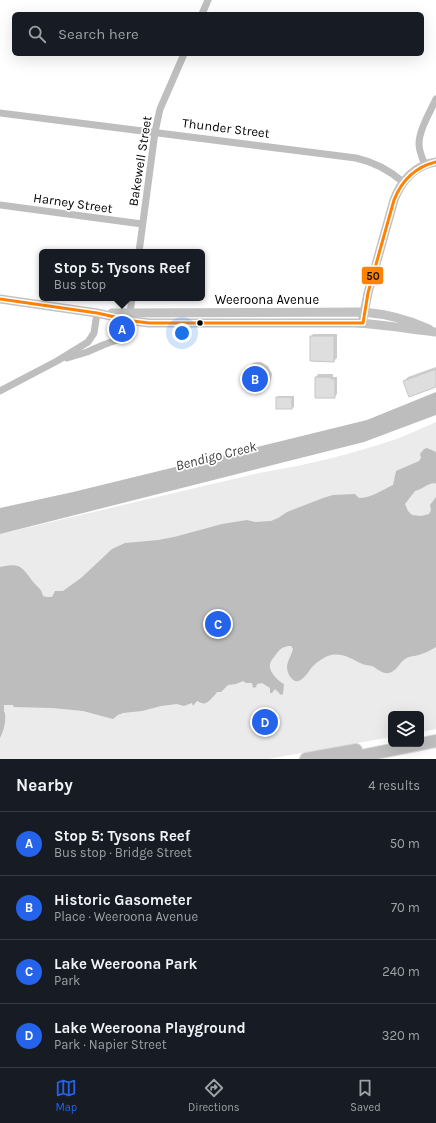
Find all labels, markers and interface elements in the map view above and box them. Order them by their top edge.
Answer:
search box [12,12,424,56]
icon: search [26,23,48,45]
text: Search here [58,25,139,43]
street label: Bakewell Street [125,115,155,207]
street label: Thunder Street [181,115,271,141]
street label: Harney Street [32,190,114,216]
popup [39,249,205,301]
text: Stop 5: Tysons Reef [54,259,190,277]
line badge: 50 [361,266,384,285]
text: 50 [366,270,380,283]
text: Bus stop [54,277,106,292]
street label: Weeroona Avenue [215,292,319,307]
pin: A [109,314,135,344]
unlabelled marker [195,318,205,328]
your location [172,323,192,343]
pin: B [242,364,268,394]
water label: Bendigo Creek [174,438,259,474]
pin: C [205,609,231,639]
pin: D [252,707,278,737]
map controls [388,711,424,747]
button: layers [388,711,424,747]
text: Nearby [16,775,73,795]
text: 4 results [368,778,420,793]
text: Stop 5: Tysons Reef [54,827,190,845]
text: A [25,836,33,851]
text: 50 m [390,836,420,851]
text: Bus stop · Bridge Street [54,845,192,860]
text: Historic Gasometer [54,891,192,909]
text: B [25,900,33,915]
text: 70 m [391,900,420,915]
text: Place · Weeroona Avenue [54,909,198,924]
text: Lake Weeroona Park [54,955,197,973]
text: C [25,964,33,979]
text: 240 m [382,964,420,979]
text: Park [54,973,80,988]
text: Lake Weeroona Playground [54,1019,246,1037]
text: D [25,1028,33,1043]
text: 320 m [382,1028,420,1043]
text: Park · Napier Street [54,1037,167,1052]
tab: Map [55,1077,77,1114]
tab: Directions [188,1077,240,1114]
tab: Saved [350,1077,381,1114]

